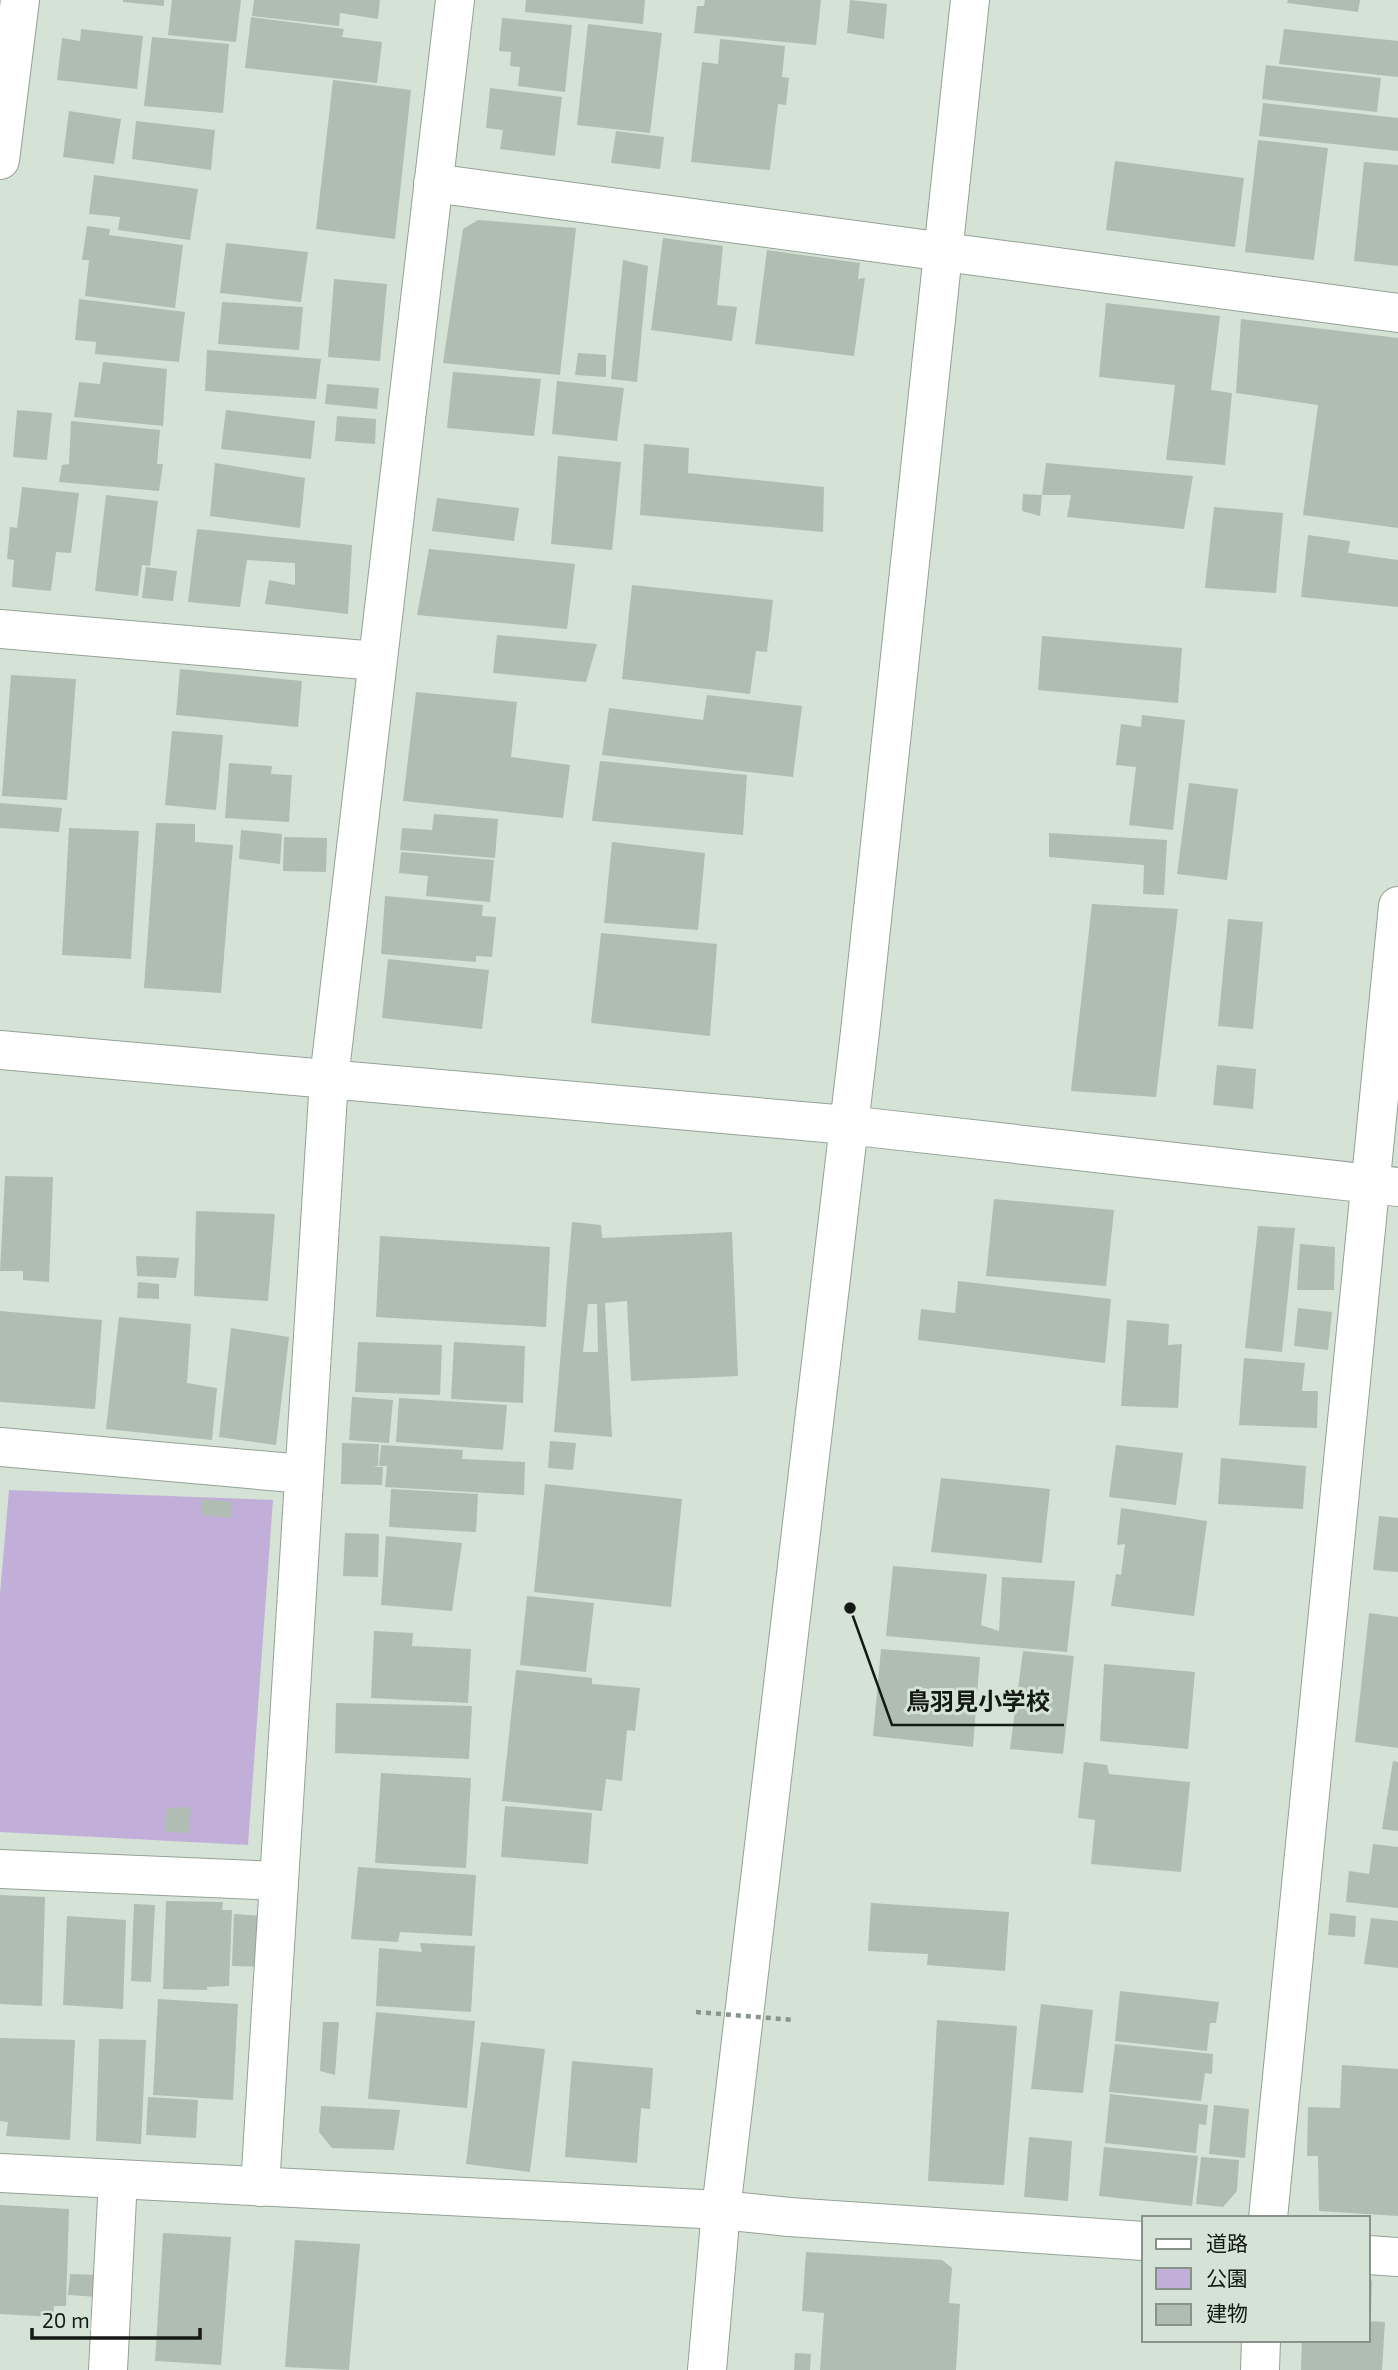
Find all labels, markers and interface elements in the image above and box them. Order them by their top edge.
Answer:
callout: 鳥羽見小学校 [892,1680,1064,1725]
text: 鳥羽見小学校 [906,1686,1050,1715]
legend [1142,2216,1370,2342]
text: 道路 [1206,2230,1248,2255]
text: 公園 [1206,2265,1248,2290]
scale bar [32,2296,200,2340]
text: 建物 [1206,2300,1248,2325]
text: 20 m [42,2307,90,2332]

